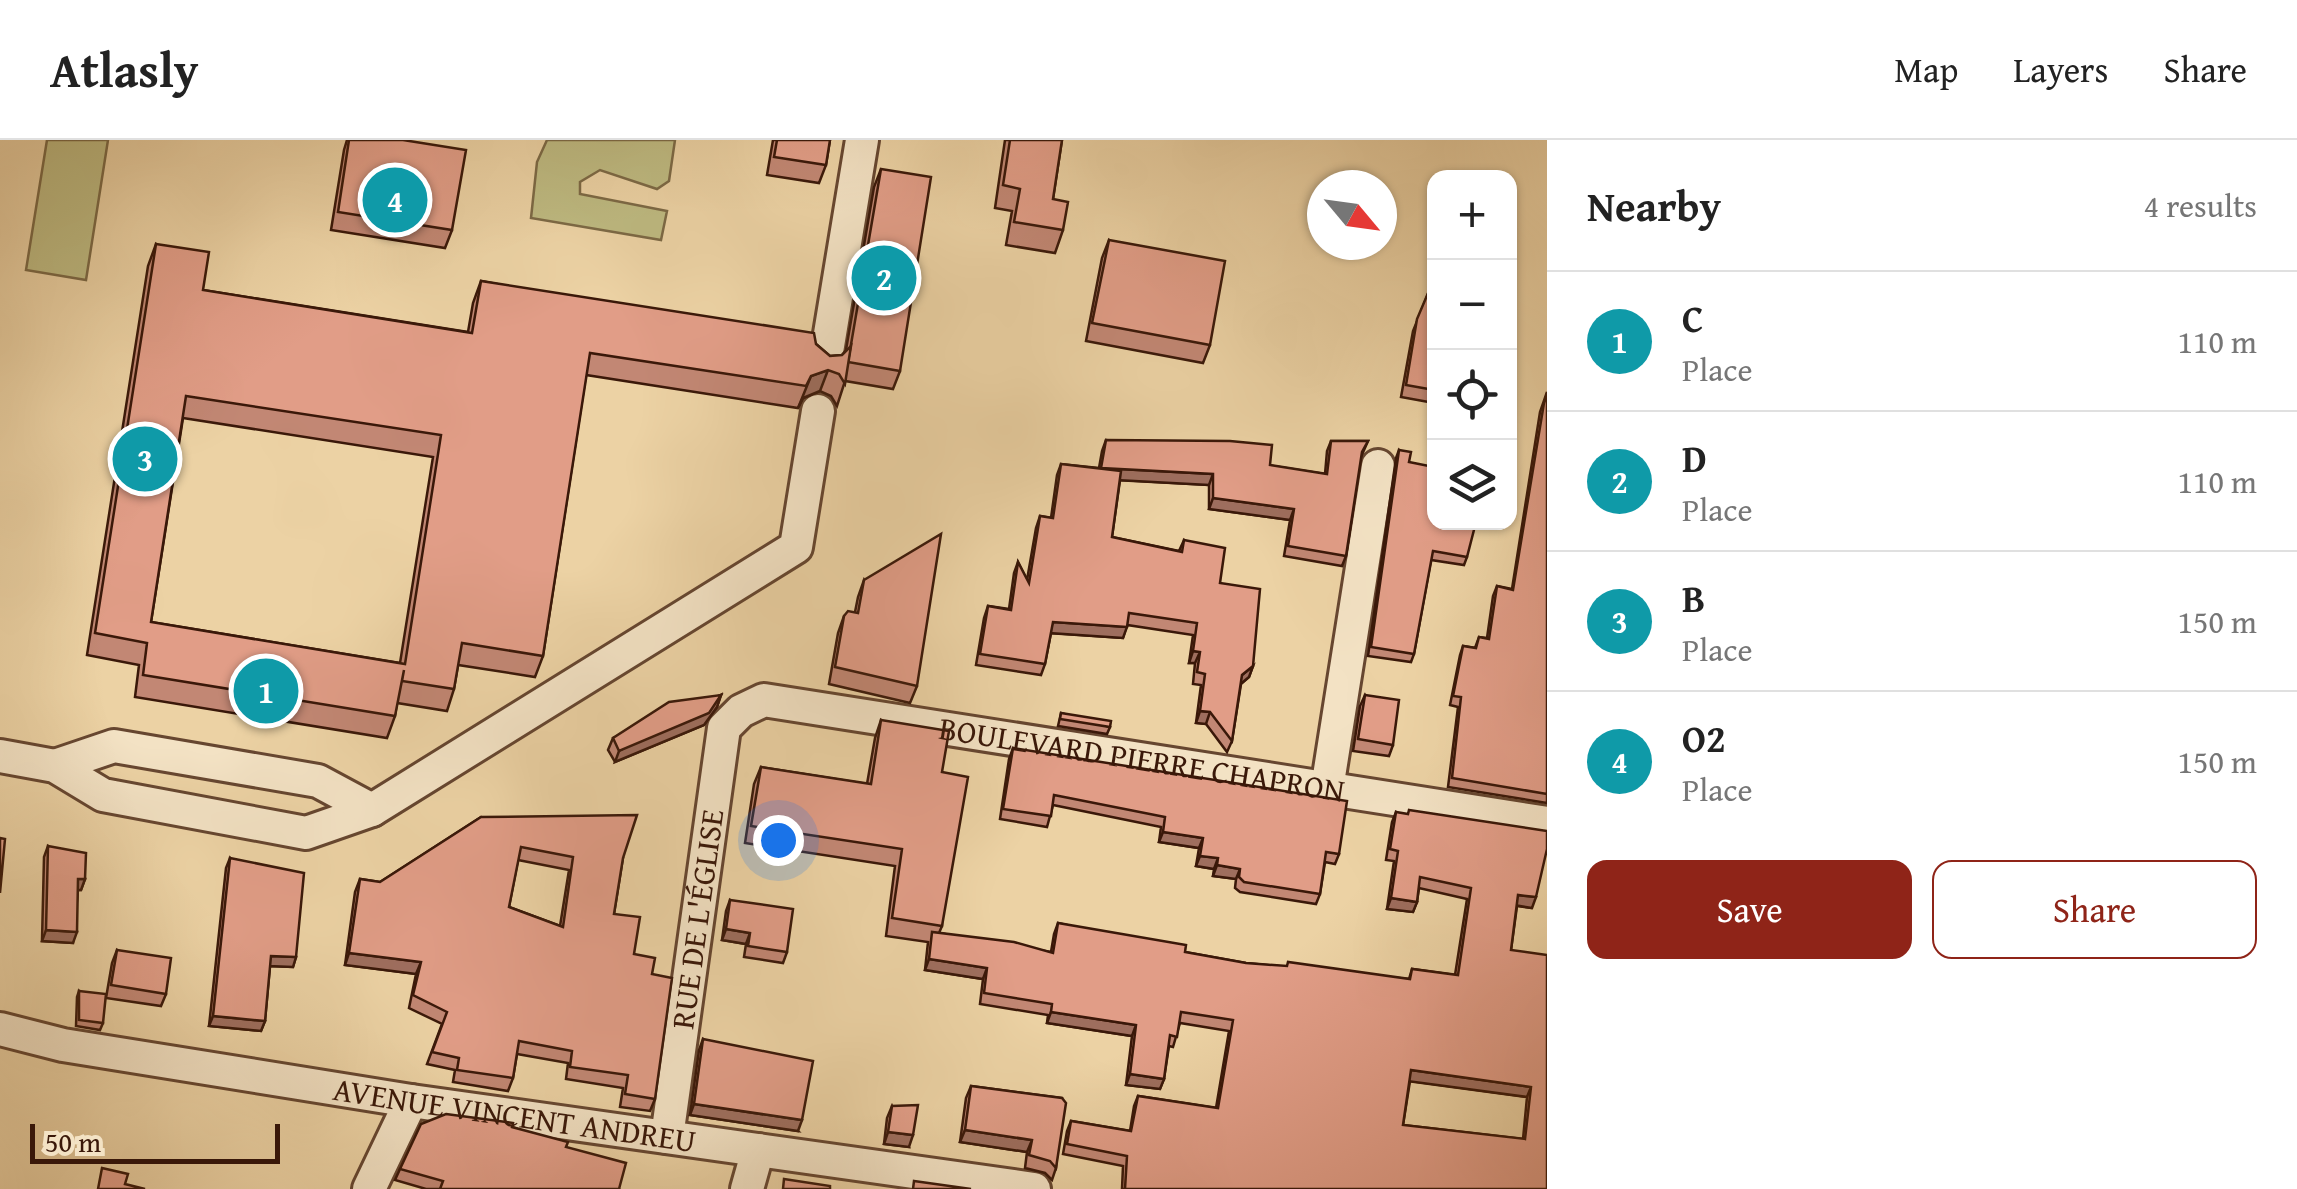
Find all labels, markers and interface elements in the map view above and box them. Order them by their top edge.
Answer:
text: Atlasly [50,34,198,105]
text: Map [1894,44,1958,95]
text: Layers [2013,44,2108,95]
text: Share [2163,44,2247,95]
pin: 4 [362,162,428,238]
north arrow [1307,170,1397,260]
map controls [1427,170,1517,530]
button: + [1427,170,1517,260]
text: Nearby [1587,175,1721,236]
text: 4 results [2144,182,2257,229]
pin: 2 [852,240,916,316]
button: − [1427,260,1517,350]
text: C [1682,290,1704,346]
text: 1 [1611,318,1628,365]
text: 110 m [2178,318,2257,365]
text: Place [1682,346,1753,393]
button: locate [1427,350,1517,440]
pin: 3 [112,422,178,496]
text: D [1682,430,1707,486]
button: layers [1427,440,1517,530]
text: 2 [1611,458,1628,505]
text: 110 m [2178,458,2257,505]
text: Place [1682,486,1753,533]
text: B [1682,570,1706,626]
text: 3 [1611,598,1628,645]
text: 150 m [2178,598,2257,645]
text: Place [1682,626,1753,673]
pin: 1 [234,654,298,728]
street label: BOULEVARD PIERRE CHAPRON [936,704,1348,814]
text: O2 [1682,710,1726,766]
text: 4 [1611,738,1628,785]
text: 150 m [2178,738,2257,785]
text: Place [1682,766,1753,813]
street label: RUE DE L'ÉGLISE [658,806,735,1032]
your location [753,815,804,866]
button: Save [1587,860,1912,959]
button: Share [1932,860,2257,959]
street label: AVENUE VINCENT ANDREU [330,1065,699,1164]
scale bar [30,1119,280,1164]
text: 50 m [45,1121,101,1162]

